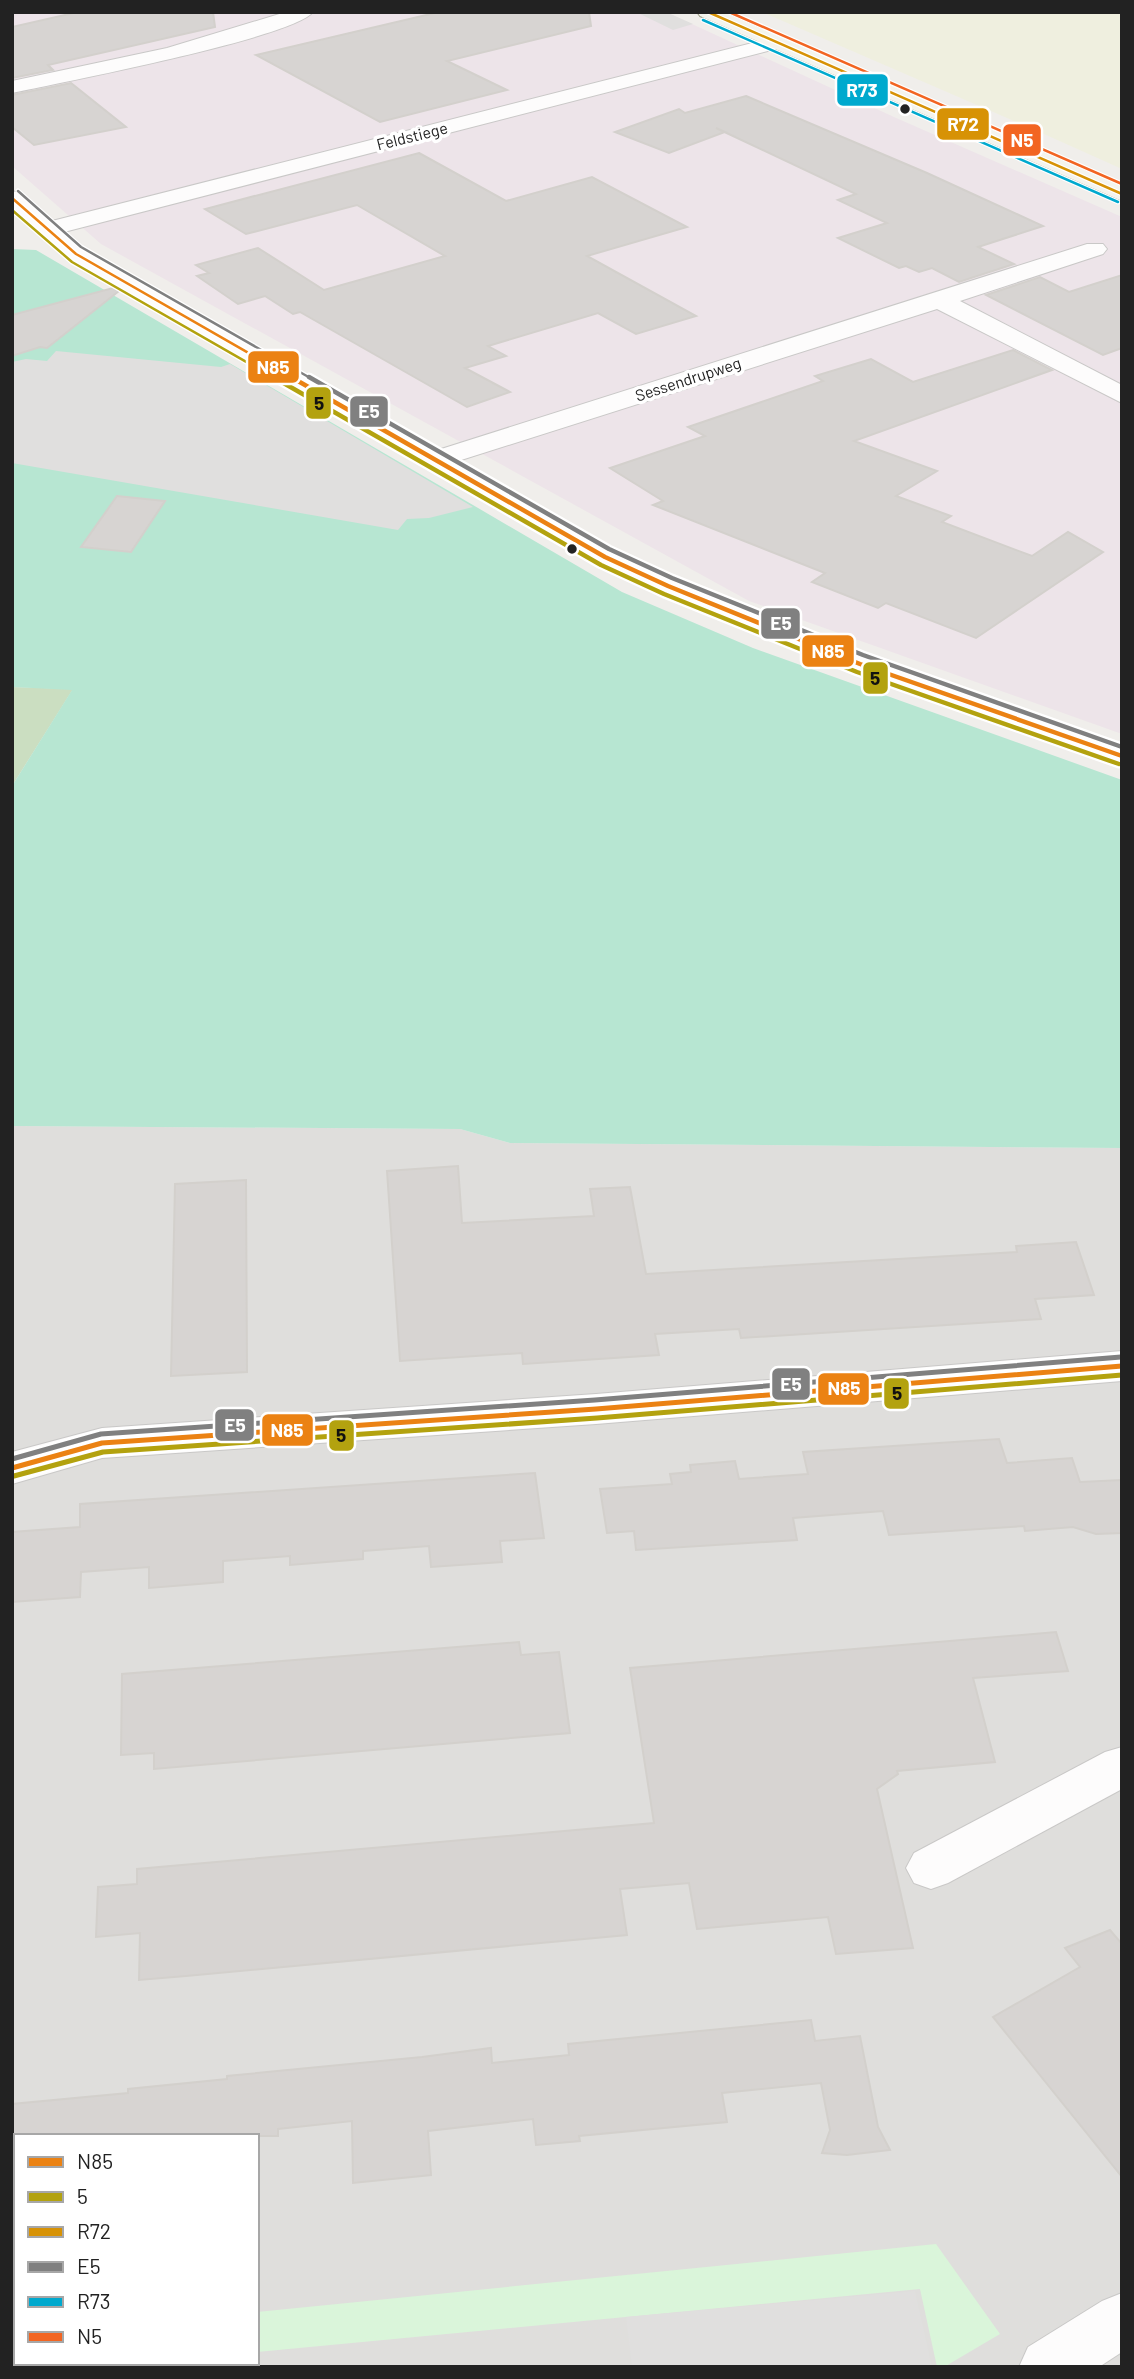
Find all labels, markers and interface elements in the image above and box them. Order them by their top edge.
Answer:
line badge: R73 [836,73,889,107]
text: R73 [846,78,878,101]
unlabelled marker [898,102,912,116]
line badge: R72 [936,107,990,141]
text: R72 [947,112,979,135]
street label: Feldstiege [374,118,449,154]
line badge: N5 [1002,123,1042,157]
text: N5 [1011,128,1033,151]
line badge: N85 [247,350,300,384]
street label: Sessendrupweg [633,352,743,405]
text: N85 [256,355,290,378]
line badge: 5 [305,386,332,420]
text: 5 [314,391,324,414]
line badge: E5 [349,395,389,428]
text: E5 [358,399,380,422]
unlabelled marker [565,542,579,556]
line badge: E5 [760,607,801,640]
text: E5 [770,611,792,634]
line badge: N85 [801,634,855,668]
text: N85 [811,639,845,662]
line badge: 5 [862,661,889,695]
text: 5 [870,666,880,689]
line badge: E5 [771,1367,811,1401]
text: E5 [780,1372,802,1395]
line badge: N85 [817,1372,870,1406]
text: N85 [827,1376,861,1399]
line badge: 5 [883,1377,910,1410]
text: 5 [892,1381,902,1404]
line badge: E5 [214,1408,255,1442]
text: E5 [224,1413,246,1436]
line badge: N85 [261,1413,314,1447]
text: N85 [270,1418,304,1441]
line badge: 5 [328,1419,355,1452]
text: 5 [336,1423,346,1446]
legend [14,2134,259,2365]
text: N85 [77,2148,113,2173]
text: 5 [77,2183,88,2208]
text: R72 [77,2218,111,2243]
text: E5 [77,2253,101,2278]
text: R73 [77,2288,111,2313]
text: N5 [77,2323,102,2348]

